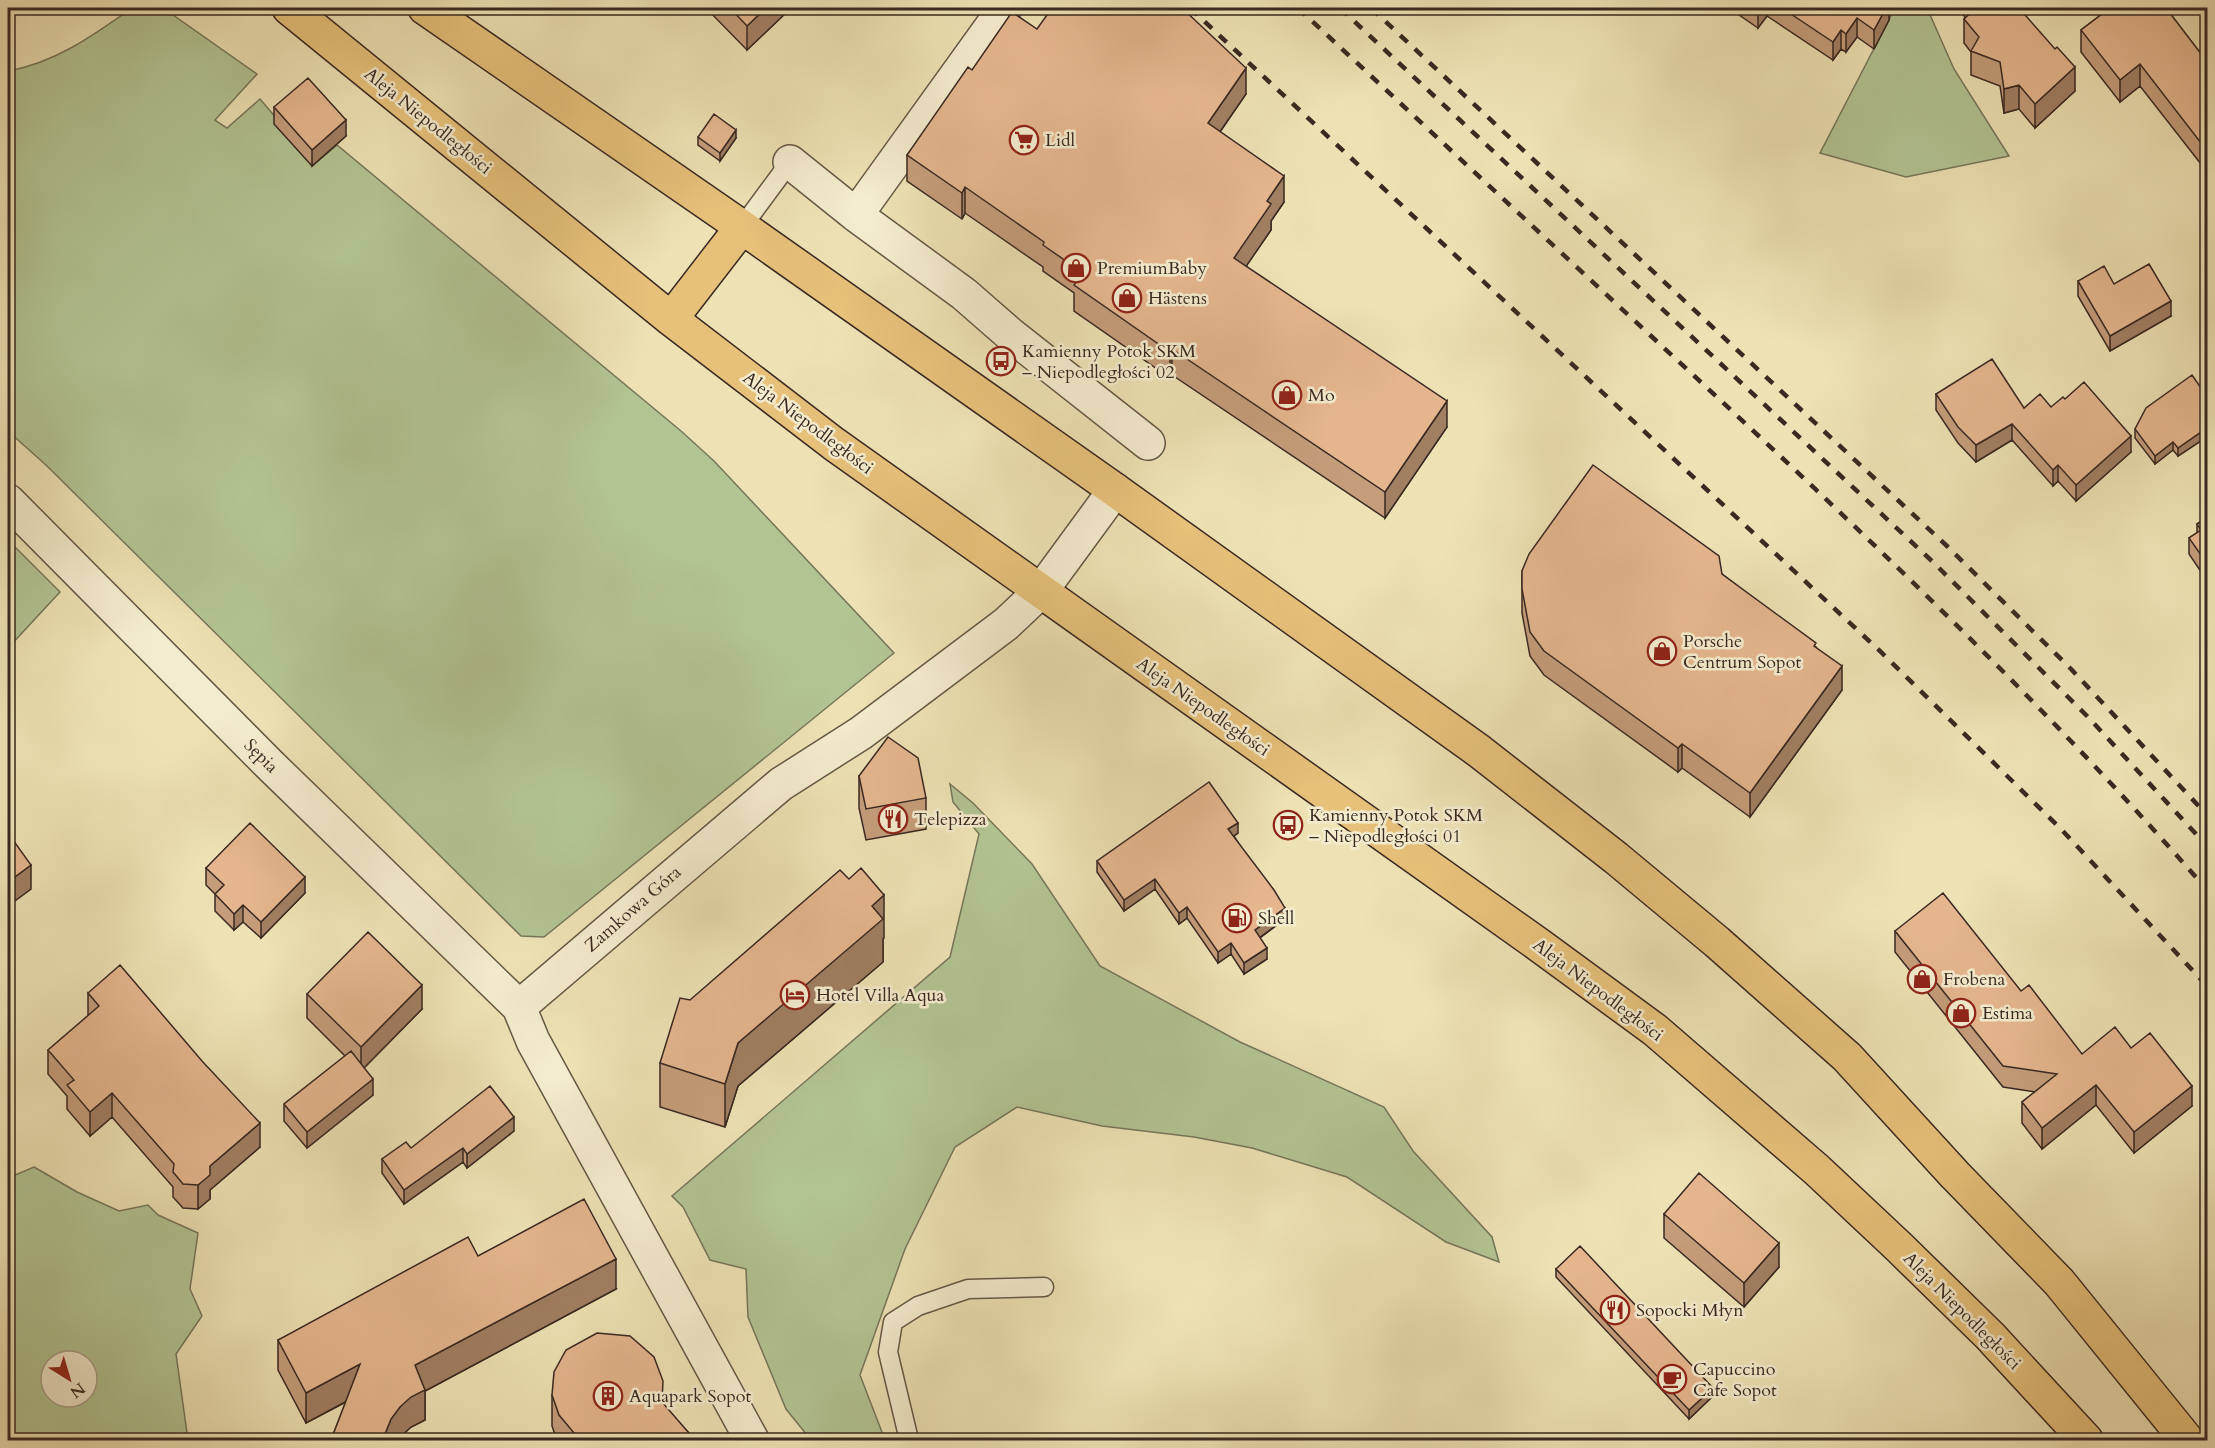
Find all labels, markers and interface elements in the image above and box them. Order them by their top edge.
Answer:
street label: Aleja Niepodległości [359,62,497,180]
supermarket icon: Lidl [1008,124,1040,156]
place label: Lidl [1045,128,1076,153]
shop icon: PremiumBaby [1060,252,1092,284]
place label: PremiumBaby [1097,256,1207,281]
shop icon: Hästens [1111,282,1143,314]
place label: Hästens [1148,286,1207,311]
place label: Kamienny Potok SKM – Niepodległości 02 [1022,339,1196,385]
bus stop icon: Kamienny Potok SKM – Niepodległości 02 [985,345,1017,377]
street label: Aleja Niepodległości [738,366,878,480]
shop icon: Mo [1271,379,1303,411]
place label: Mo [1308,383,1335,408]
place label: Porsche Centrum Sopot [1683,629,1801,675]
shop icon: Porsche Centrum Sopot [1646,635,1678,667]
street label: Aleja Niepodległości [1131,652,1275,762]
street label: Sępia [238,733,284,779]
restaurant icon: Telepizza [877,803,909,835]
place label: Kamienny Potok SKM – Niepodległości 01 [1309,803,1483,849]
place label: Telepizza [914,807,987,832]
bus stop icon: Kamienny Potok SKM – Niepodległości 01 [1272,809,1304,841]
street label: Zamkowa Góra [579,860,687,958]
fuel station icon: Shell [1221,902,1253,934]
place label: Shell [1258,906,1295,931]
street label: Aleja Niepodległości [1528,933,1668,1047]
shop icon: Frobena [1906,963,1938,995]
place label: Frobena [1943,967,2006,992]
hotel icon: Hotel Villa Aqua [779,979,811,1011]
place label: Hotel Villa Aqua [816,983,944,1008]
shop icon: Estima [1945,997,1977,1029]
place label: Estima [1982,1001,2033,1026]
street label: Aleja Niepodległości [1897,1246,2027,1376]
restaurant icon: Sopocki Młyn [1599,1294,1631,1326]
place label: Sopocki Młyn [1636,1298,1744,1323]
north arrow [39,1349,99,1409]
place label: Capuccino Cafe Sopot [1693,1357,1777,1403]
cafe icon: Capuccino Cafe Sopot [1656,1363,1688,1395]
text: N [65,1377,90,1403]
building icon: Aquapark Sopot [592,1380,624,1412]
place label: Aquapark Sopot [629,1384,752,1409]

